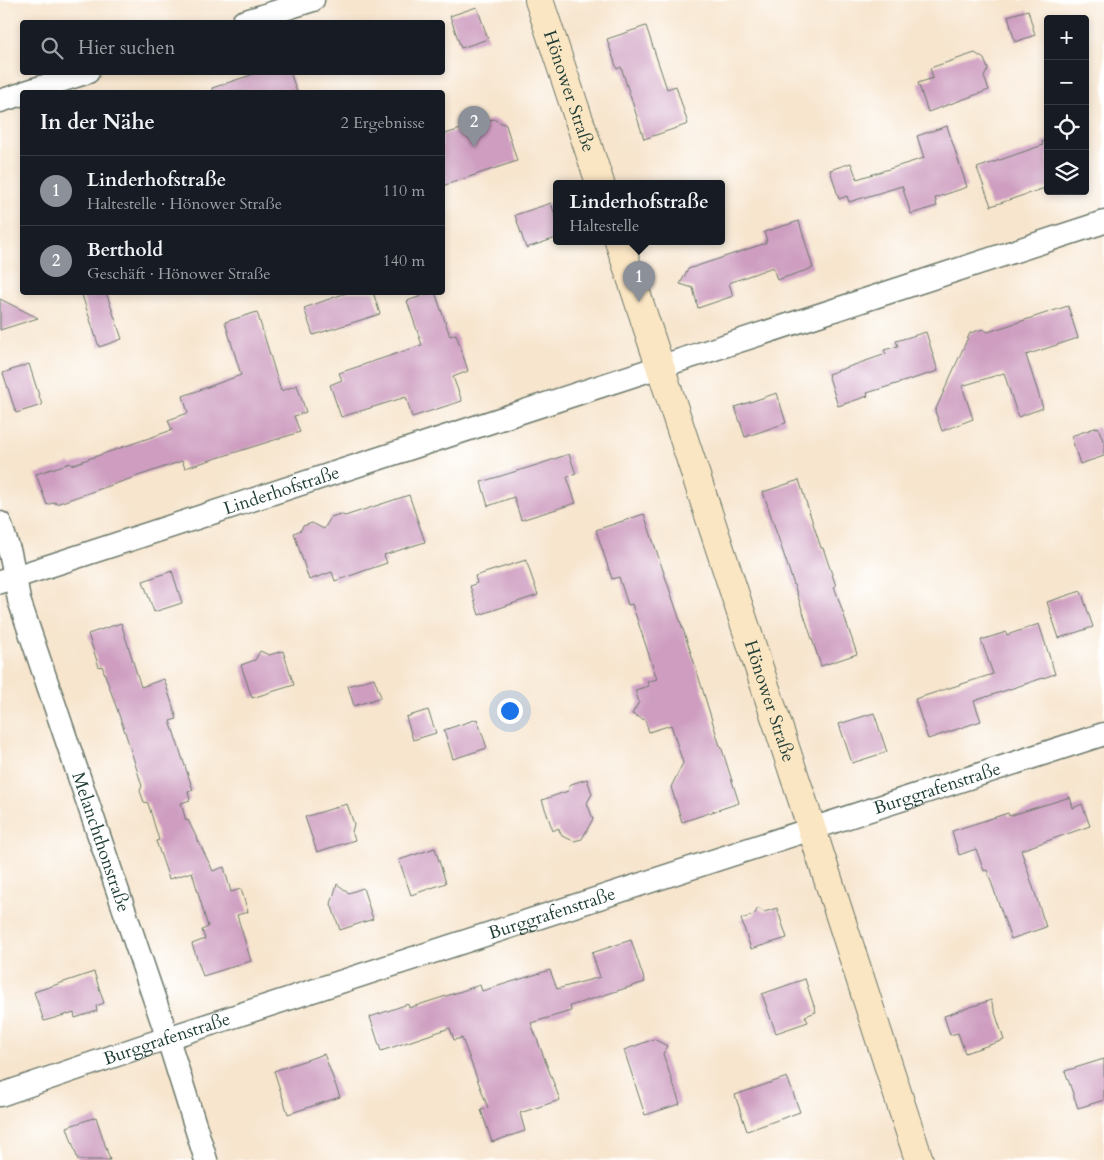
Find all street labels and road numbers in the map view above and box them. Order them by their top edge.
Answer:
street label: Hönower Straße [537,27,601,155]
street label: Linderhofstraße [220,460,343,521]
street label: Hönower Straße [738,637,801,765]
street label: Burggrafenstraße [870,756,1004,820]
street label: Melanchthonstraße [66,769,136,915]
street label: Burggrafenstraße [485,881,619,946]
street label: Burggrafenstraße [100,1006,233,1071]

